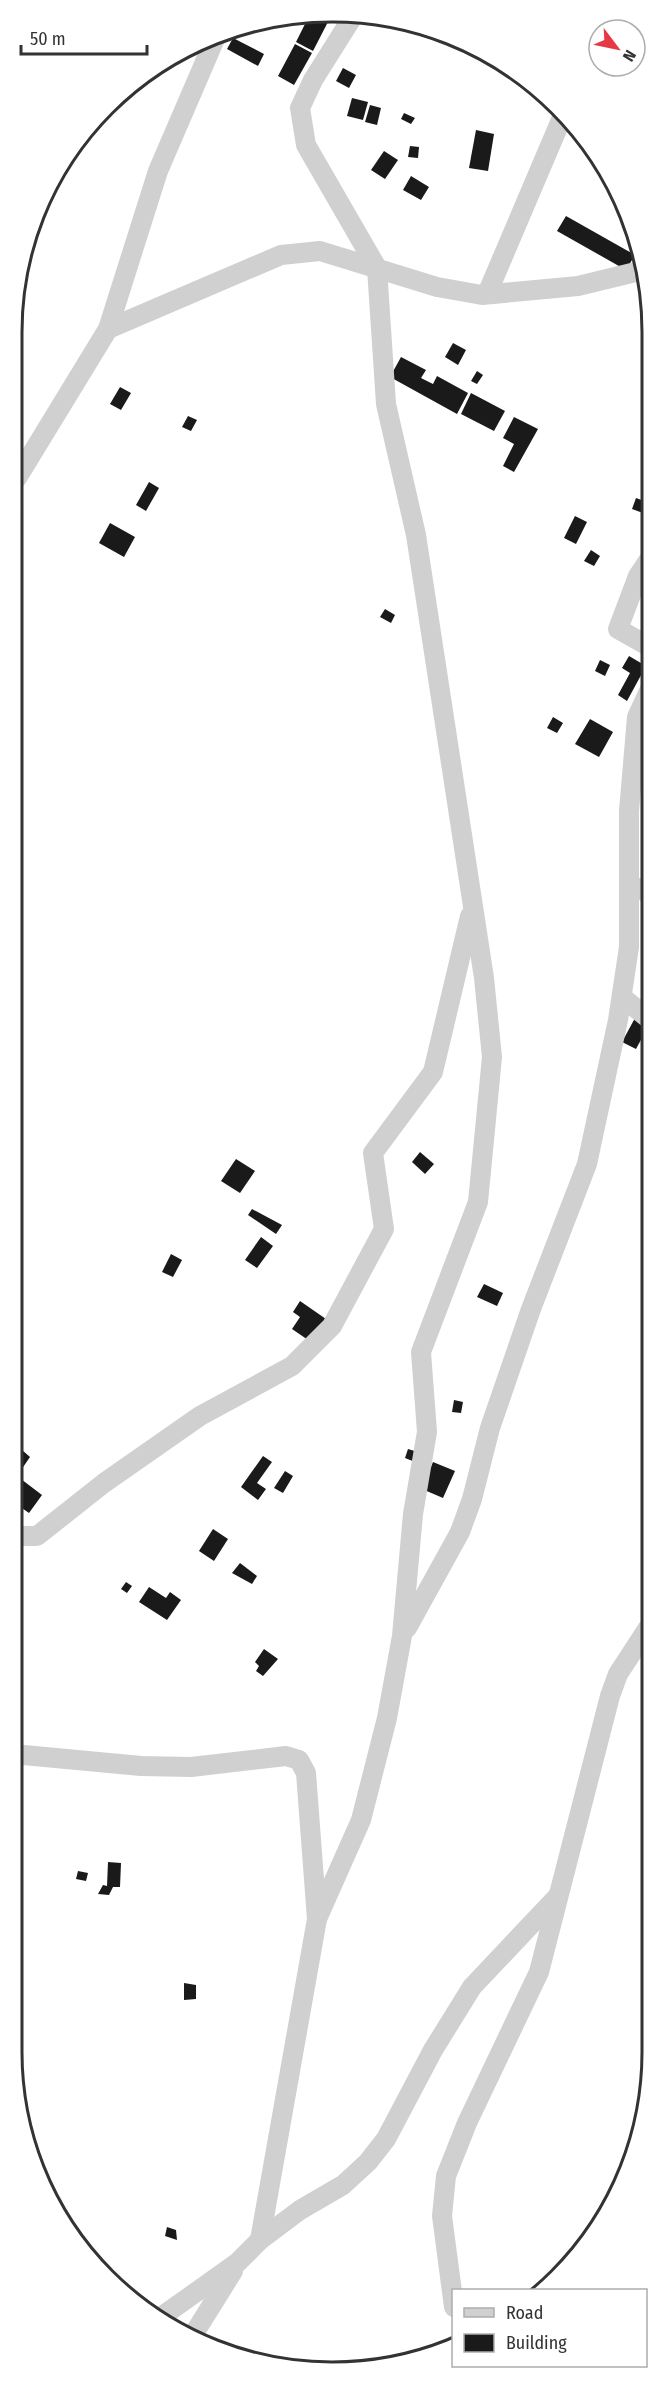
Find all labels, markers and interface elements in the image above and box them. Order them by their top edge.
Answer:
scale bar [21,18,147,56]
north arrow [587,18,647,78]
text: 50 m [30,28,66,50]
text: N [619,47,640,65]
legend [452,2289,647,2367]
text: Road [506,2302,543,2324]
text: Building [506,2332,567,2354]

